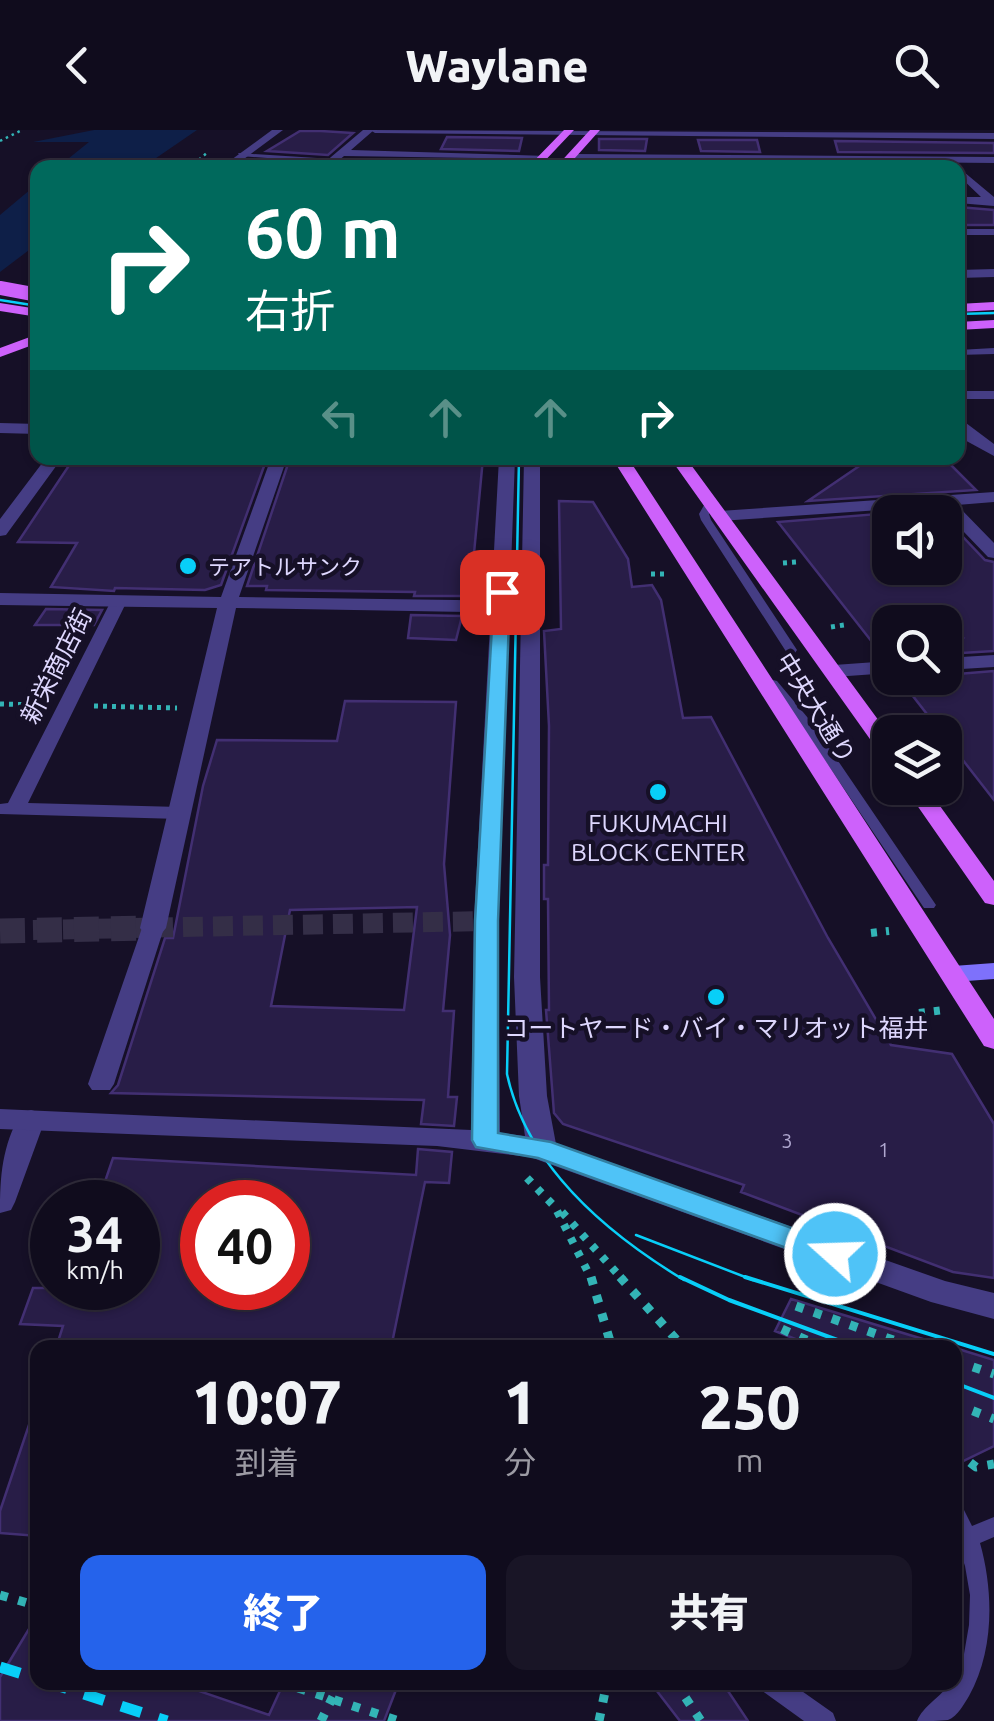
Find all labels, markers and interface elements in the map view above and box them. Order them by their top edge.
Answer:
icon: back [50,38,105,93]
icon: search [889,38,944,93]
text: Waylane [406,40,588,91]
text: 60 m [245,193,401,271]
icon: right [80,200,210,330]
text: 右折 [245,285,335,336]
icon: left [313,390,368,445]
icon: ahead [418,390,473,445]
icon: ahead [523,390,578,445]
icon: right [628,390,683,445]
map controls [872,495,962,805]
button: sound [872,495,962,585]
pin [460,550,545,635]
place label: テアトルサンク [208,554,362,579]
marker: テアトルサンク [177,555,199,577]
icon: arrive [475,565,530,620]
street label: 新栄商店街 [15,604,97,728]
button: search [872,605,962,695]
street label: 中央大通り [771,648,861,768]
button: layers [872,715,962,805]
marker: FUKUMACHI BLOCK CENTER [647,781,669,803]
place label: FUKUMACHI BLOCK CENTER [571,809,745,866]
marker: コートヤード・バイ・マリオット福井 [705,986,727,1008]
place label: コートヤード・バイ・マリオット福井 [503,1014,929,1042]
house number: 3 [781,1129,793,1152]
house number: 1 [878,1138,890,1161]
speed limit sign: 40 [180,1180,310,1310]
position arrow [783,1202,887,1306]
text: 34 [67,1205,123,1261]
text: km/h [66,1256,124,1284]
text: 10:07 [192,1368,342,1435]
text: 1 [503,1368,537,1435]
text: 250 [699,1373,800,1440]
text: m [736,1442,763,1478]
text: 到着 [235,1444,299,1480]
text: 分 [504,1444,536,1480]
button: 終了 [80,1555,486,1670]
button: 共有 [506,1555,912,1670]

